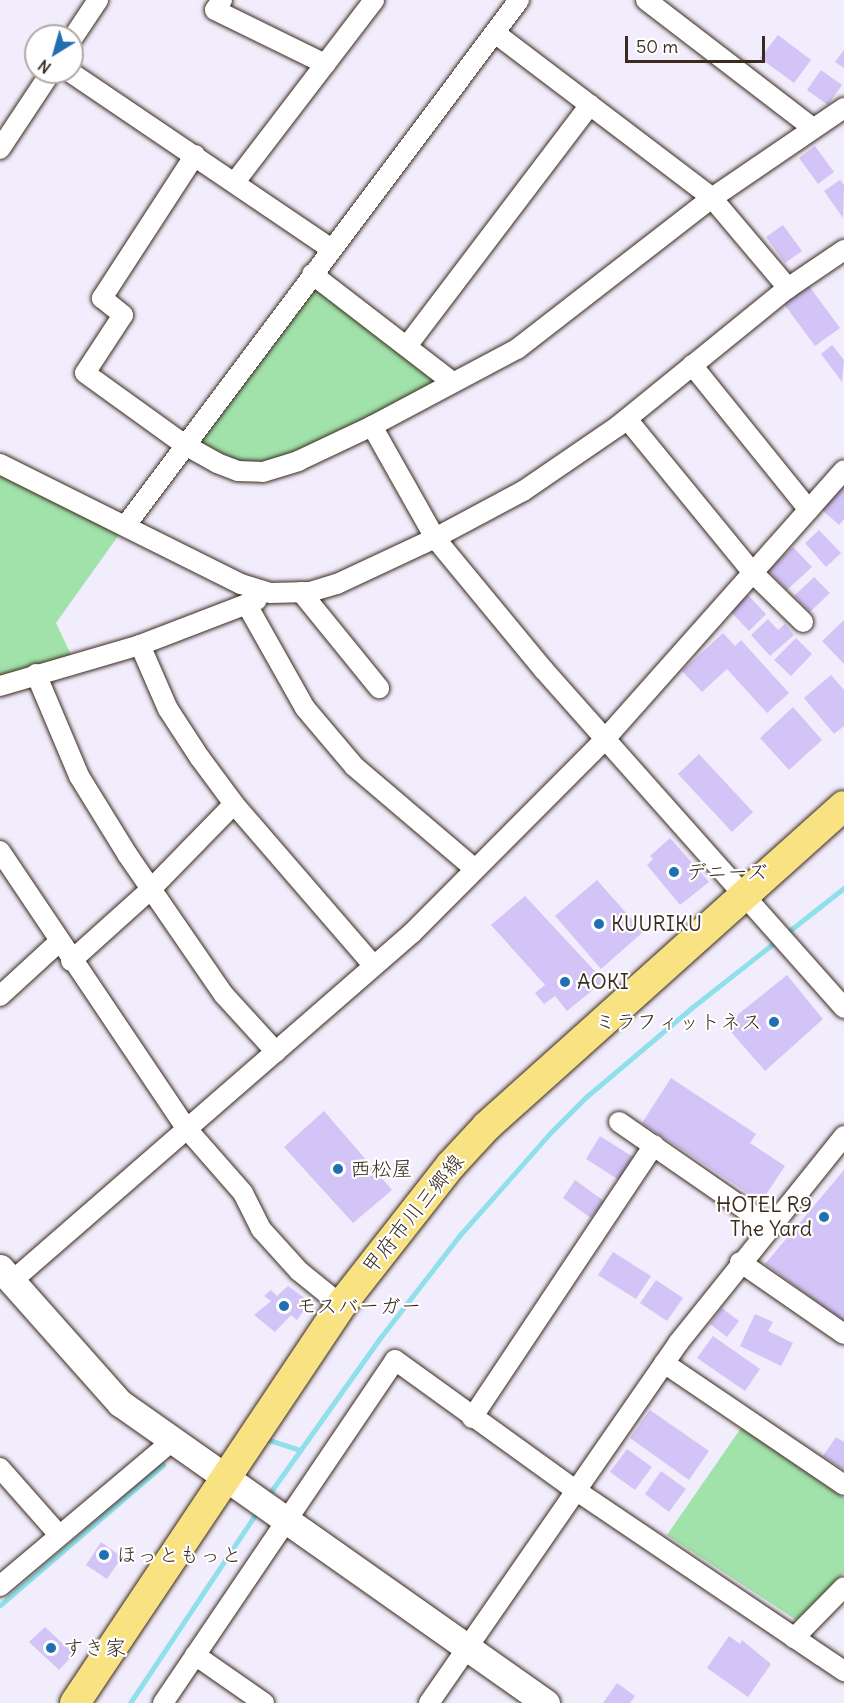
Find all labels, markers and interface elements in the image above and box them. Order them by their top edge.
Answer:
north arrow [24,24,84,84]
scale bar [628,24,768,62]
text: 50 m [636,35,678,58]
text: N [34,55,55,78]
place label: デニーズ [686,859,770,885]
marker: デニーズ [667,865,681,879]
place label: KUURIKU [611,911,702,937]
marker: KUURIKU [592,917,606,931]
place label: AOKI [577,969,629,995]
marker: AOKI [558,975,572,989]
place label: ミラフィットネス [594,1009,762,1035]
marker: ミラフィットネス [767,1015,781,1029]
street label: 甲府市川三郷線 [357,1149,469,1279]
place label: 西松屋 [350,1156,413,1182]
marker: 西松屋 [331,1162,345,1176]
place label: HOTEL R9 The Yard [716,1192,812,1242]
marker: HOTEL R9 The Yard [817,1210,831,1224]
place label: モスバーガー [296,1293,422,1319]
marker: モスバーガー [277,1299,291,1313]
place label: ほっともっと [116,1542,242,1568]
marker: ほっともっと [97,1548,111,1562]
place label: すき家 [63,1635,126,1661]
marker: すき家 [44,1641,58,1655]

